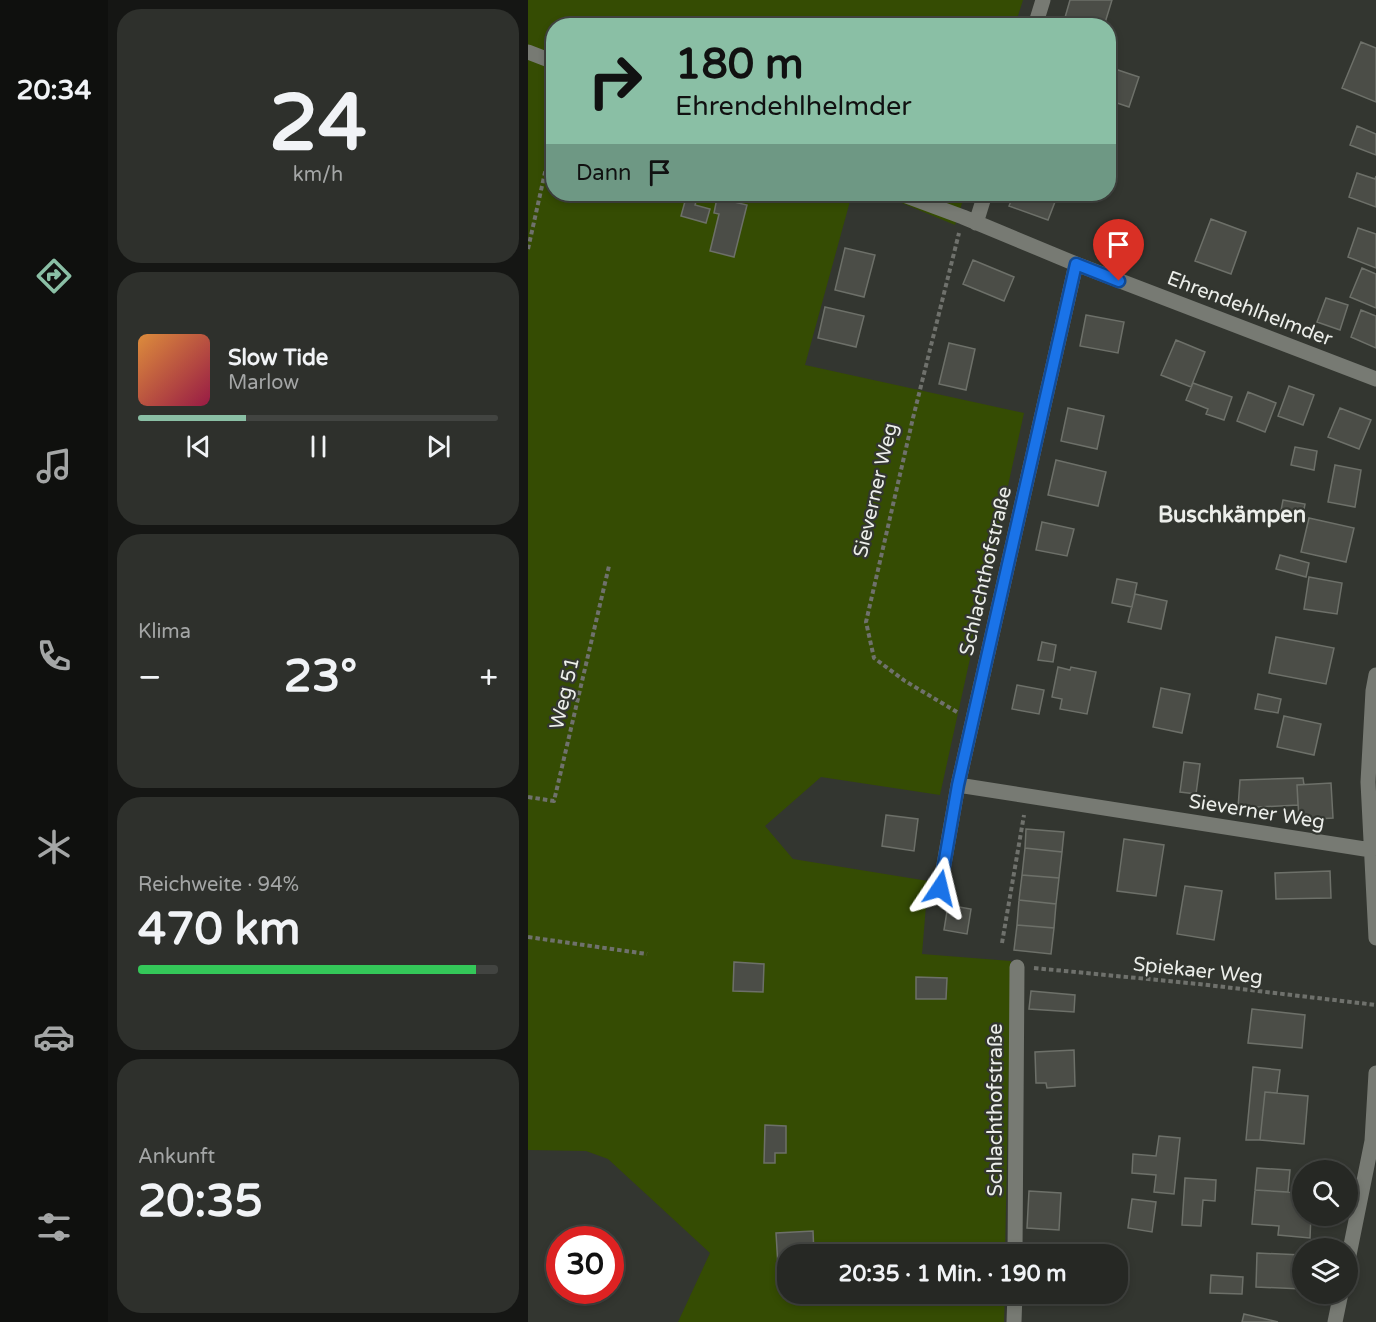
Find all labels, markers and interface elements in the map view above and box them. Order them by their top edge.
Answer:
text: 180 m [675,39,804,90]
icon: right [576,42,654,120]
text: 20:34 [17,74,91,107]
text: 24 [269,77,367,171]
text: Ehrendehlhelmder [675,90,912,123]
icon: arrive [643,156,676,189]
text: Dann [576,160,631,186]
text: km/h [293,163,343,187]
pin [1093,219,1144,281]
icon: arrive [1102,228,1135,261]
icon: directions [33,255,75,297]
street label: Ehrendehlhelmder [1163,266,1336,352]
text: Slow Tide [228,345,328,371]
text: Marlow [228,371,299,395]
street label: Sieverner Weg [849,421,903,560]
icon: previous [182,430,215,463]
icon: pause [302,430,335,463]
icon: next [422,430,455,463]
icon: music [33,445,75,487]
street label: Schlachthofstraße [955,484,1017,658]
district label: Buschkämpen [1158,502,1306,528]
text: Klima [138,620,191,644]
icon: phone [33,635,75,677]
text: 23° [284,650,357,704]
street label: Weg 51 [545,655,585,732]
text: − [138,658,162,697]
text: + [479,658,498,697]
street label: Sieverner Weg [1187,789,1327,835]
icon: climate [33,826,75,868]
position arrow [908,856,972,920]
text: Reichweite · 94% [138,873,299,897]
text: 470 km [138,903,300,957]
street label: Spiekaer Weg [1132,952,1264,990]
icon: car [33,1016,75,1058]
street label: Schlachthofstraße [984,1023,1008,1197]
text: Ankunft [138,1145,215,1169]
map controls [1292,1160,1358,1304]
button: search [1292,1160,1358,1226]
text: 20:35 [138,1175,263,1229]
icon: filters [33,1206,75,1248]
speed limit sign: 30 [546,1226,624,1304]
button: layers [1292,1238,1358,1304]
text: 20:35 · 1 Min. · 190 m [839,1261,1066,1287]

